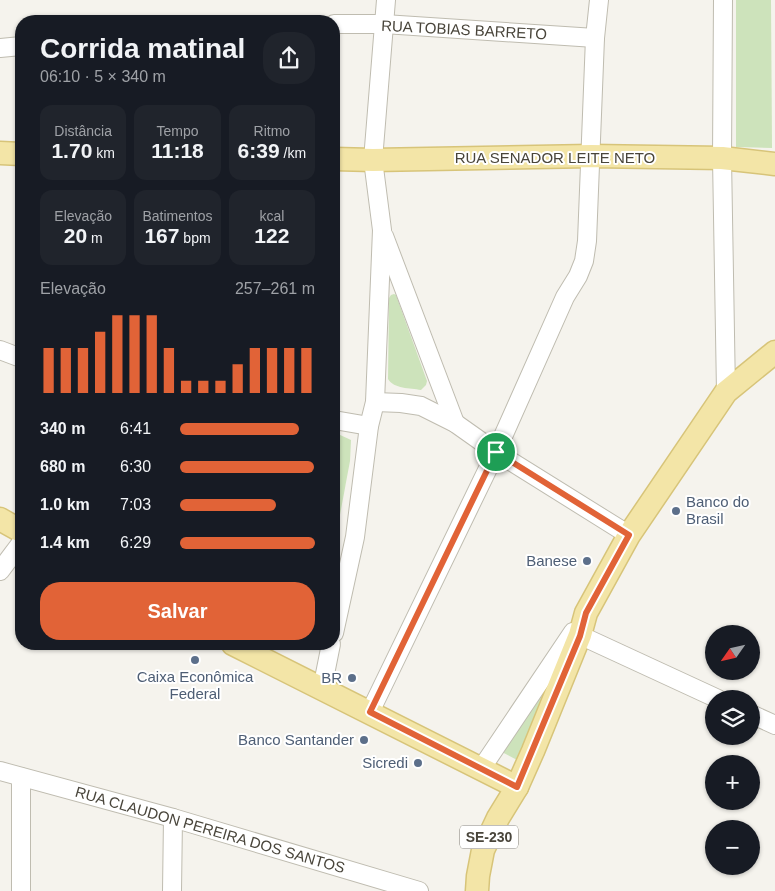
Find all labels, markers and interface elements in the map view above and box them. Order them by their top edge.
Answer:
street label: RUA TOBIAS BARRETO [381,17,547,42]
button: share [263,32,315,84]
text: Corrida matinal [40,33,245,64]
text: 06:10 · 5 × 340 m [40,68,166,85]
text: Distância [54,123,112,139]
text: Tempo [156,123,199,139]
text: Ritmo [254,123,290,139]
text: 1.70 [51,139,92,162]
text: 11:18 [151,139,204,162]
text: 6:39 [238,139,280,162]
text: km [92,145,115,161]
text: /km [280,145,306,161]
street label: RUA SENADOR LEITE NETO [455,149,655,166]
text: Elevação [54,208,112,224]
text: Batimentos [142,208,213,224]
text: kcal [259,208,284,224]
text: 20 [64,224,87,247]
text: 167 [144,224,179,247]
text: 122 [254,224,289,247]
text: m [87,230,103,246]
text: bpm [179,230,211,246]
text: Elevação [40,280,106,297]
text: 257–261 m [235,280,315,297]
text: 340 m [40,420,85,437]
text: 6:41 [120,420,151,437]
pin [475,431,517,473]
icon: arrive [482,438,510,466]
text: 680 m [40,458,85,475]
text: 6:30 [120,458,151,475]
place label: Banco do Brasil [686,493,749,527]
text: 1.0 km [40,496,90,513]
text: 7:03 [120,496,151,513]
marker: Banco do Brasil [670,505,682,517]
text: 1.4 km [40,534,90,551]
text: 6:29 [120,534,151,551]
place label: Banese [526,552,577,569]
marker: Banese [581,555,593,567]
button: Salvar [40,582,315,640]
north arrow [705,625,760,680]
map controls [705,625,760,875]
marker: Caixa Econômica Federal [189,654,201,666]
place label: Caixa Econômica Federal [137,668,254,702]
place label: BR [321,669,342,686]
marker: BR [346,672,358,684]
button: layers [705,690,760,745]
place label: Banco Santander [238,731,354,748]
marker: Banco Santander [358,734,370,746]
place label: Sicredi [362,754,408,771]
button: + [705,755,760,810]
marker: Sicredi [412,757,424,769]
street label: RUA CLAUDON PEREIRA DOS SANTOS [73,783,347,876]
button: − [705,820,760,875]
road number: SE-230 [460,826,518,849]

